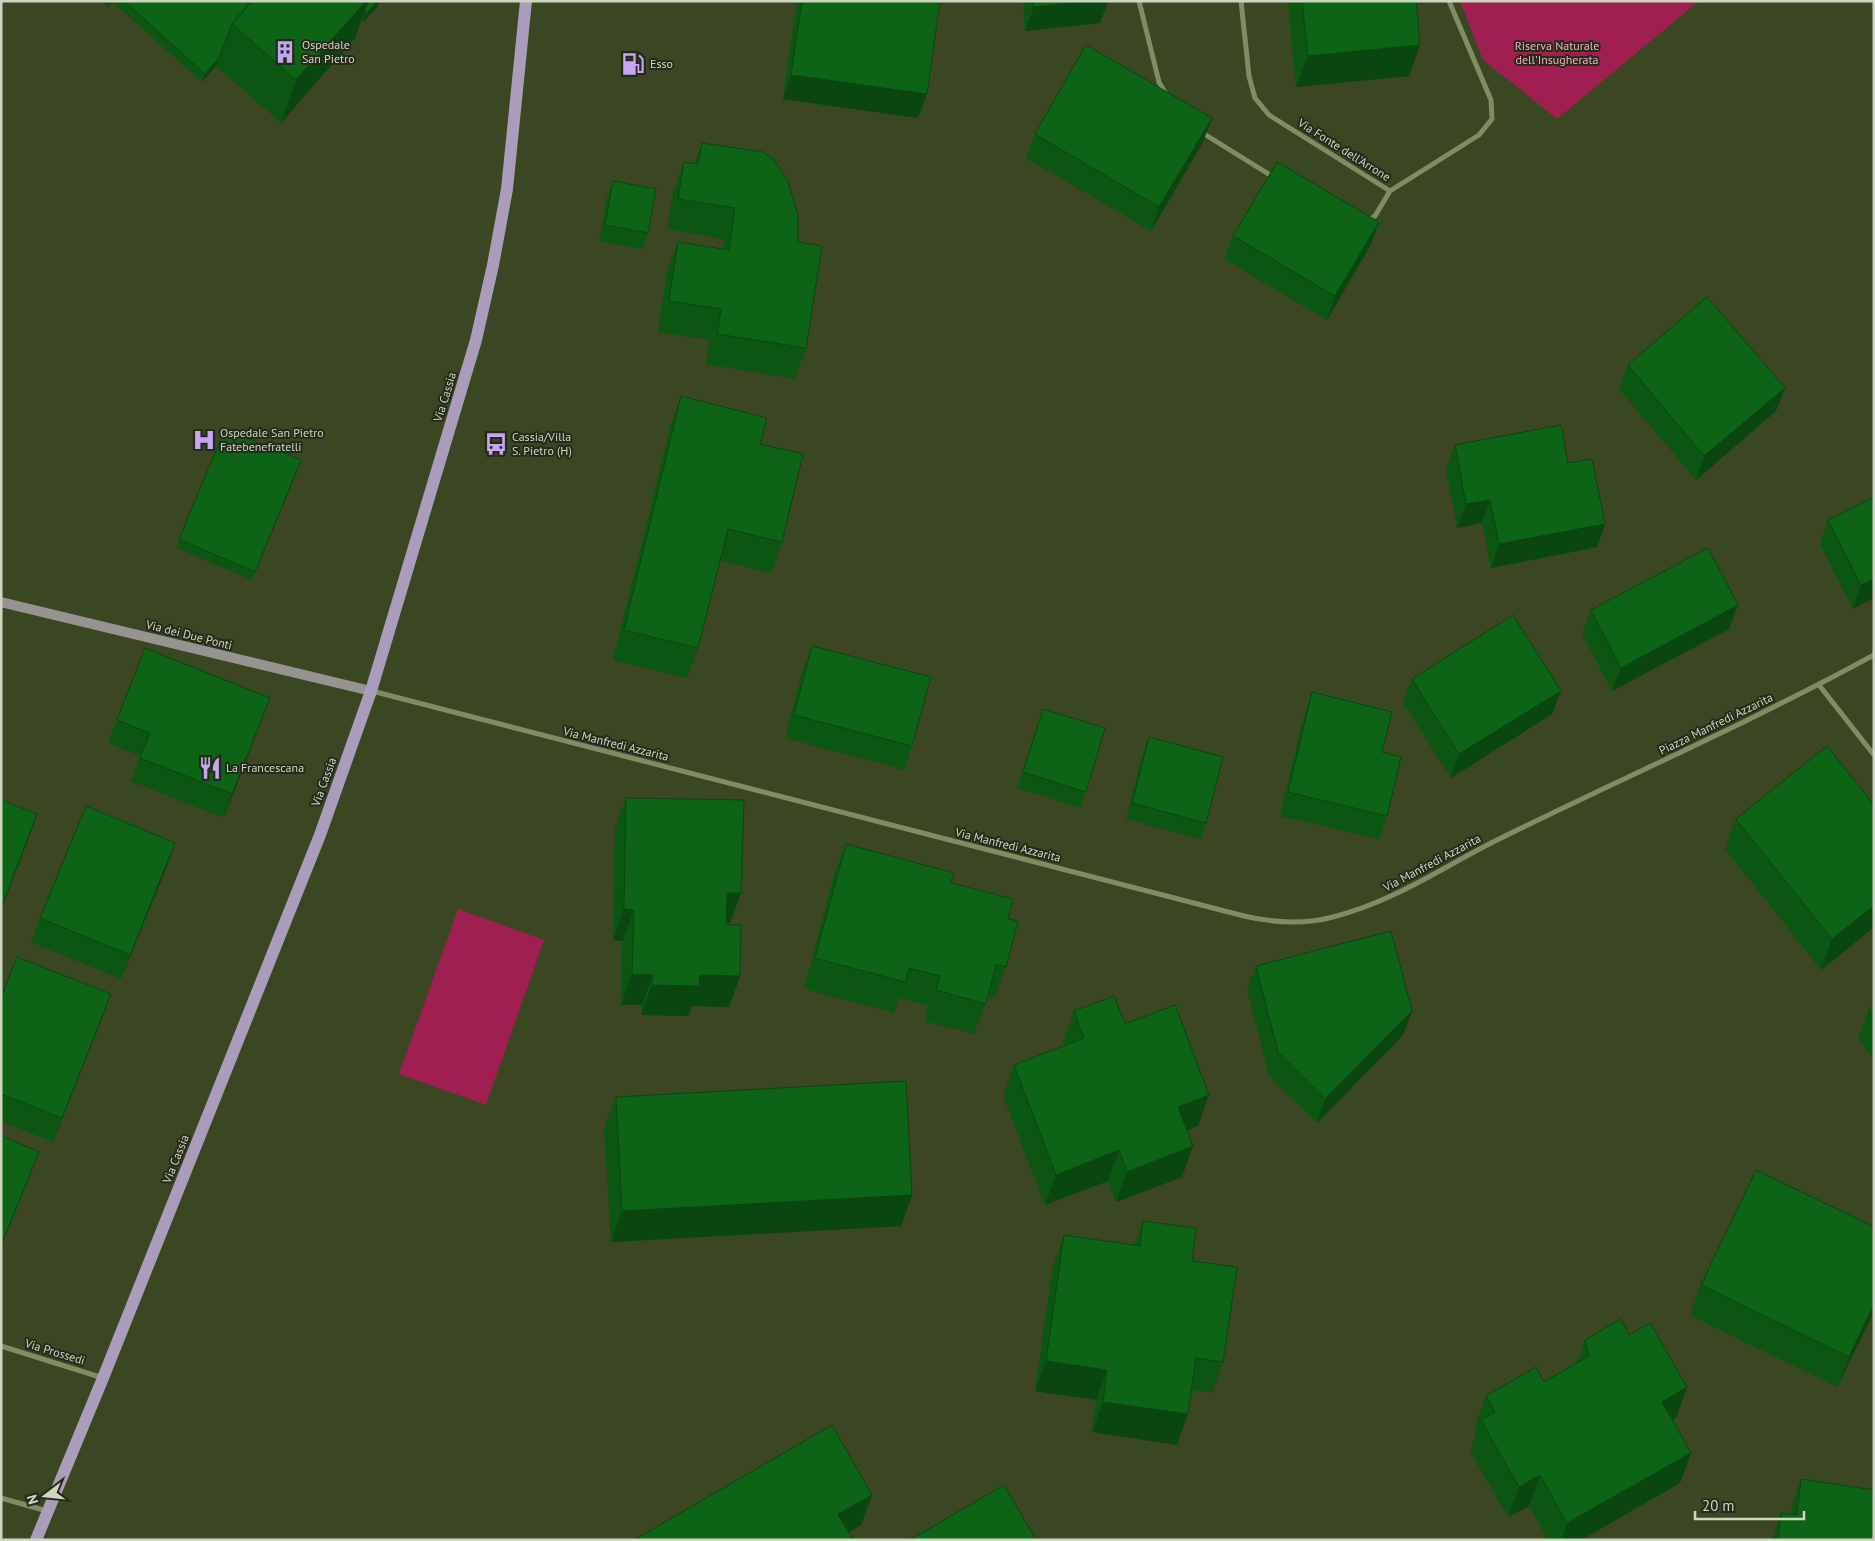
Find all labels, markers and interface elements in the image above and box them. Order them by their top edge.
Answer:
place label: Ospedale San Pietro [302,37,355,66]
park label: Riserva Naturale dell'Insugherata [1515,38,1599,67]
building icon: Ospedale San Pietro [272,39,298,65]
fuel station icon: Esso [620,51,646,77]
place label: Esso [650,56,673,71]
street label: Via Fonte dell'Arrone [1294,114,1393,184]
street label: Via Cassia [430,370,459,424]
place label: Ospedale San Pietro Fatebenefratelli [220,425,324,454]
hospital icon: Ospedale San Pietro Fatebenefratelli [191,427,217,453]
place label: Cassia/Villa S. Pietro (H) [512,429,572,458]
bus stop icon: Cassia/Villa S. Pietro (H) [483,431,509,457]
street label: Via dei Due Ponti [143,616,234,652]
street label: Piazza Manfredi Azzarita [1656,689,1775,758]
street label: Via Manfredi Azzarita [561,723,671,764]
restaurant icon: La Francescana [197,755,223,781]
street label: Via Cassia [307,755,339,809]
place label: La Francescana [226,760,304,775]
street label: Via Manfredi Azzarita [953,824,1063,865]
street label: Via Manfredi Azzarita [1379,830,1483,895]
street label: Via Cassia [159,1132,192,1186]
street label: Via Prossedi [22,1335,87,1368]
north arrow [20,1471,70,1521]
scale bar [1695,1488,1804,1520]
text: N [23,1493,42,1506]
text: 20 m [1702,1496,1735,1515]

